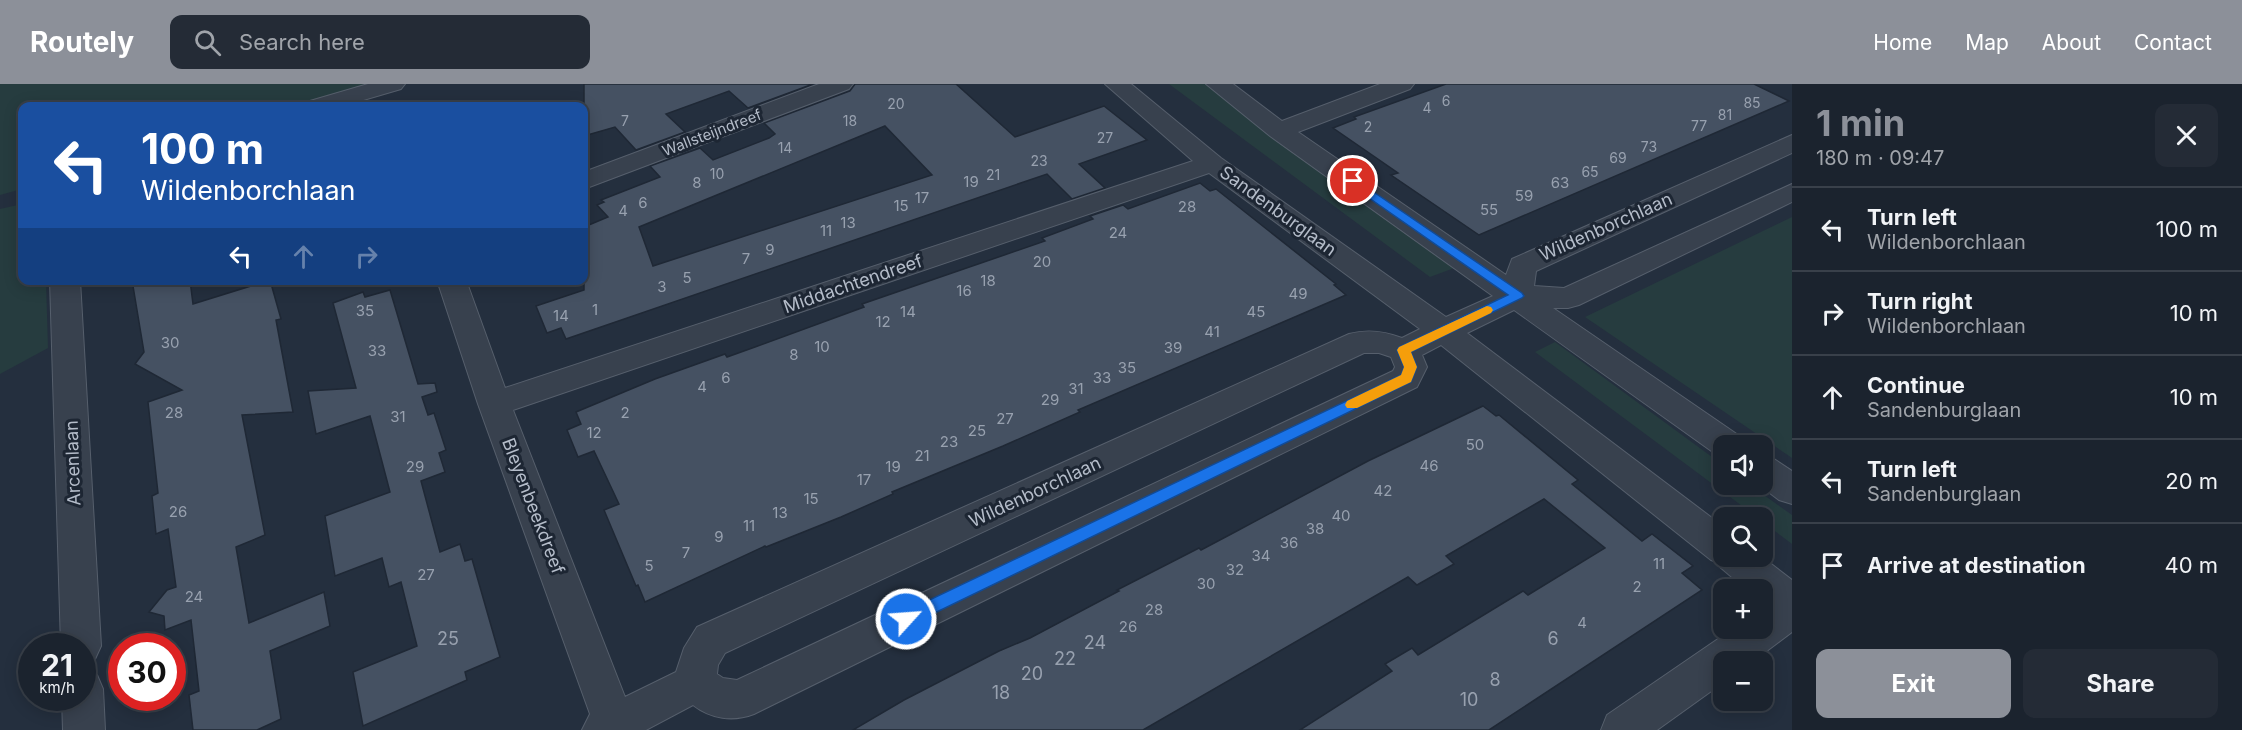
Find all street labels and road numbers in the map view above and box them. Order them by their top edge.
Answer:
street label: Wallsteijndreef [659,105,765,160]
street label: Sandenburglaan [1216,161,1341,260]
street label: Wildenborchlaan [1536,188,1675,265]
street label: Middachtendreef [781,250,925,317]
street label: Arcenlaan [61,420,84,506]
street label: Bleyenbeekdreef [498,435,569,577]
street label: Wildenborchlaan [966,452,1104,531]

